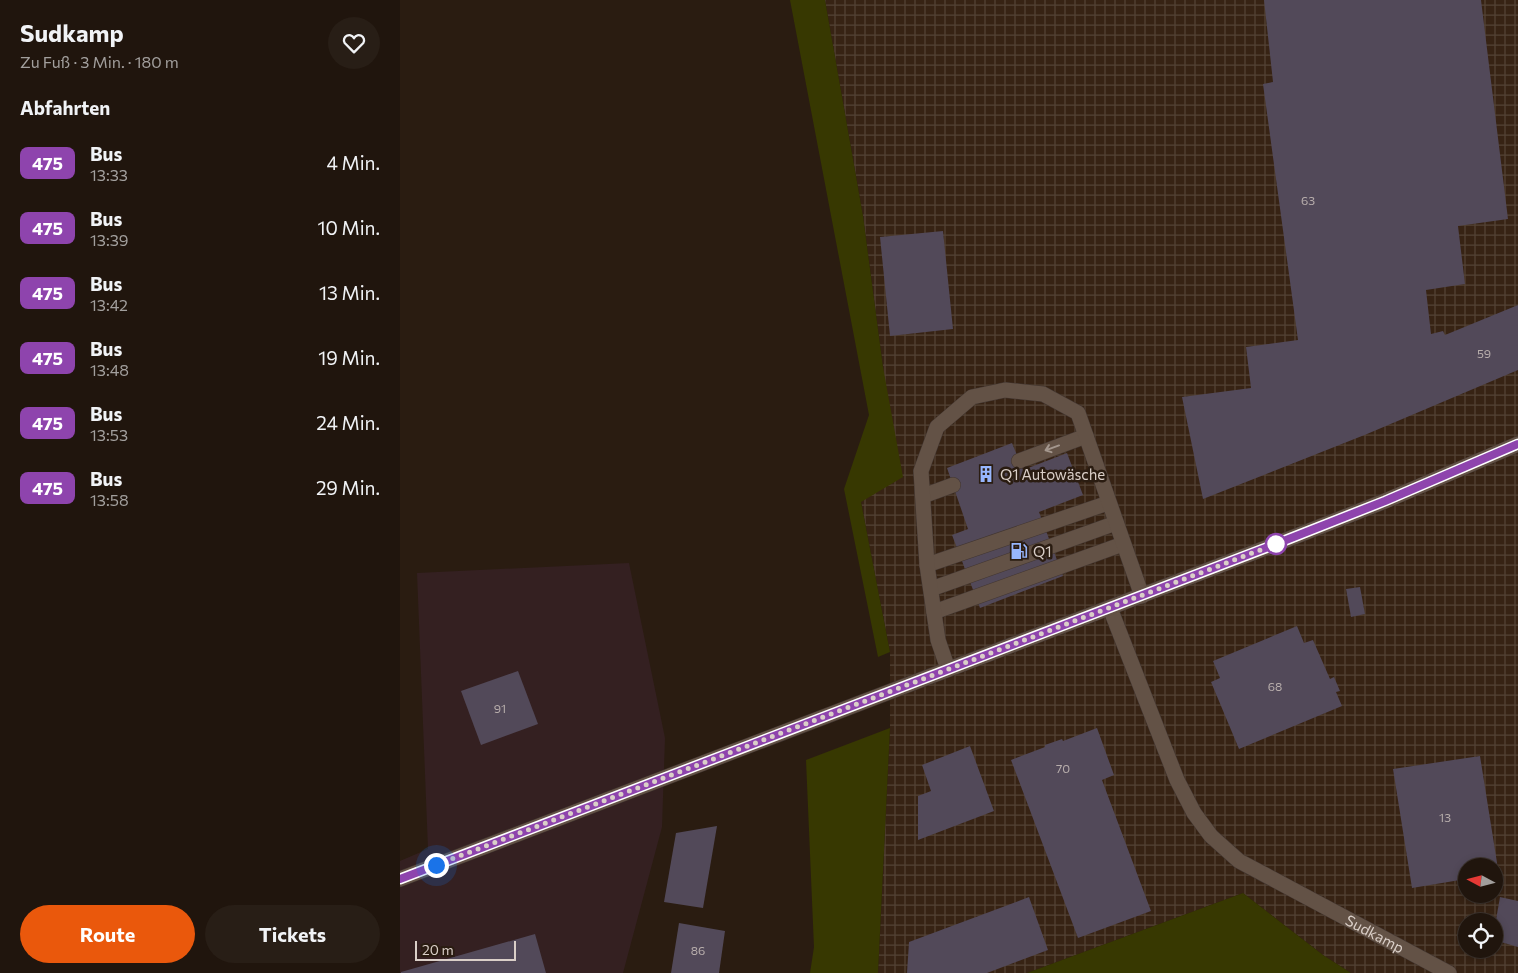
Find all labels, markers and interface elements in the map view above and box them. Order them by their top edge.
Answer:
button: heart [328,17,380,69]
text: Sudkamp [20,18,124,47]
text: Zu Fuß · 3 Min. · 180 m [20,52,179,71]
text: Abfahrten [20,96,110,119]
text: Bus [90,142,122,165]
text: 4 Min. [327,151,380,174]
text: 475 [32,152,63,174]
text: 13:33 [90,165,128,184]
house number: 63 [1301,193,1315,207]
text: Bus [90,207,122,230]
text: 10 Min. [317,216,380,239]
text: 475 [32,217,63,239]
text: 13:39 [90,230,129,249]
text: Bus [90,272,122,295]
text: 13 Min. [319,281,380,304]
text: 475 [32,282,63,304]
text: 13:42 [90,295,128,314]
text: Bus [90,337,122,360]
text: 19 Min. [318,346,380,369]
house number: 59 [1477,346,1491,360]
text: 475 [32,347,63,369]
text: 13:48 [90,360,129,379]
text: Bus [90,402,122,425]
text: 24 Min. [316,411,380,434]
text: 475 [32,412,63,434]
text: 13:53 [90,425,128,444]
one-way arrow [1045,444,1061,453]
building icon: Q1 Autowäsche [976,464,996,484]
place label: Q1 Autowäsche [1000,465,1105,483]
text: Bus [90,467,122,490]
text: 29 Min. [316,476,380,499]
text: 475 [32,477,63,499]
text: 13:58 [90,490,129,509]
unlabelled marker [1265,533,1287,555]
fuel station icon: Q1 [1009,541,1029,561]
place label: Q1 [1033,542,1052,560]
house number: 68 [1268,679,1282,693]
house number: 91 [494,701,506,715]
house number: 70 [1056,761,1070,775]
house number: 13 [1439,810,1451,824]
your location [424,853,449,878]
north arrow [1458,858,1502,902]
map controls [1458,858,1503,958]
button: Route [20,905,195,963]
button: Tickets [205,905,380,963]
street label: Sudkamp [1343,911,1408,957]
button: locate [1458,913,1503,958]
scale bar [415,938,516,961]
text: 20 m [422,941,454,958]
house number: 86 [691,943,705,957]

